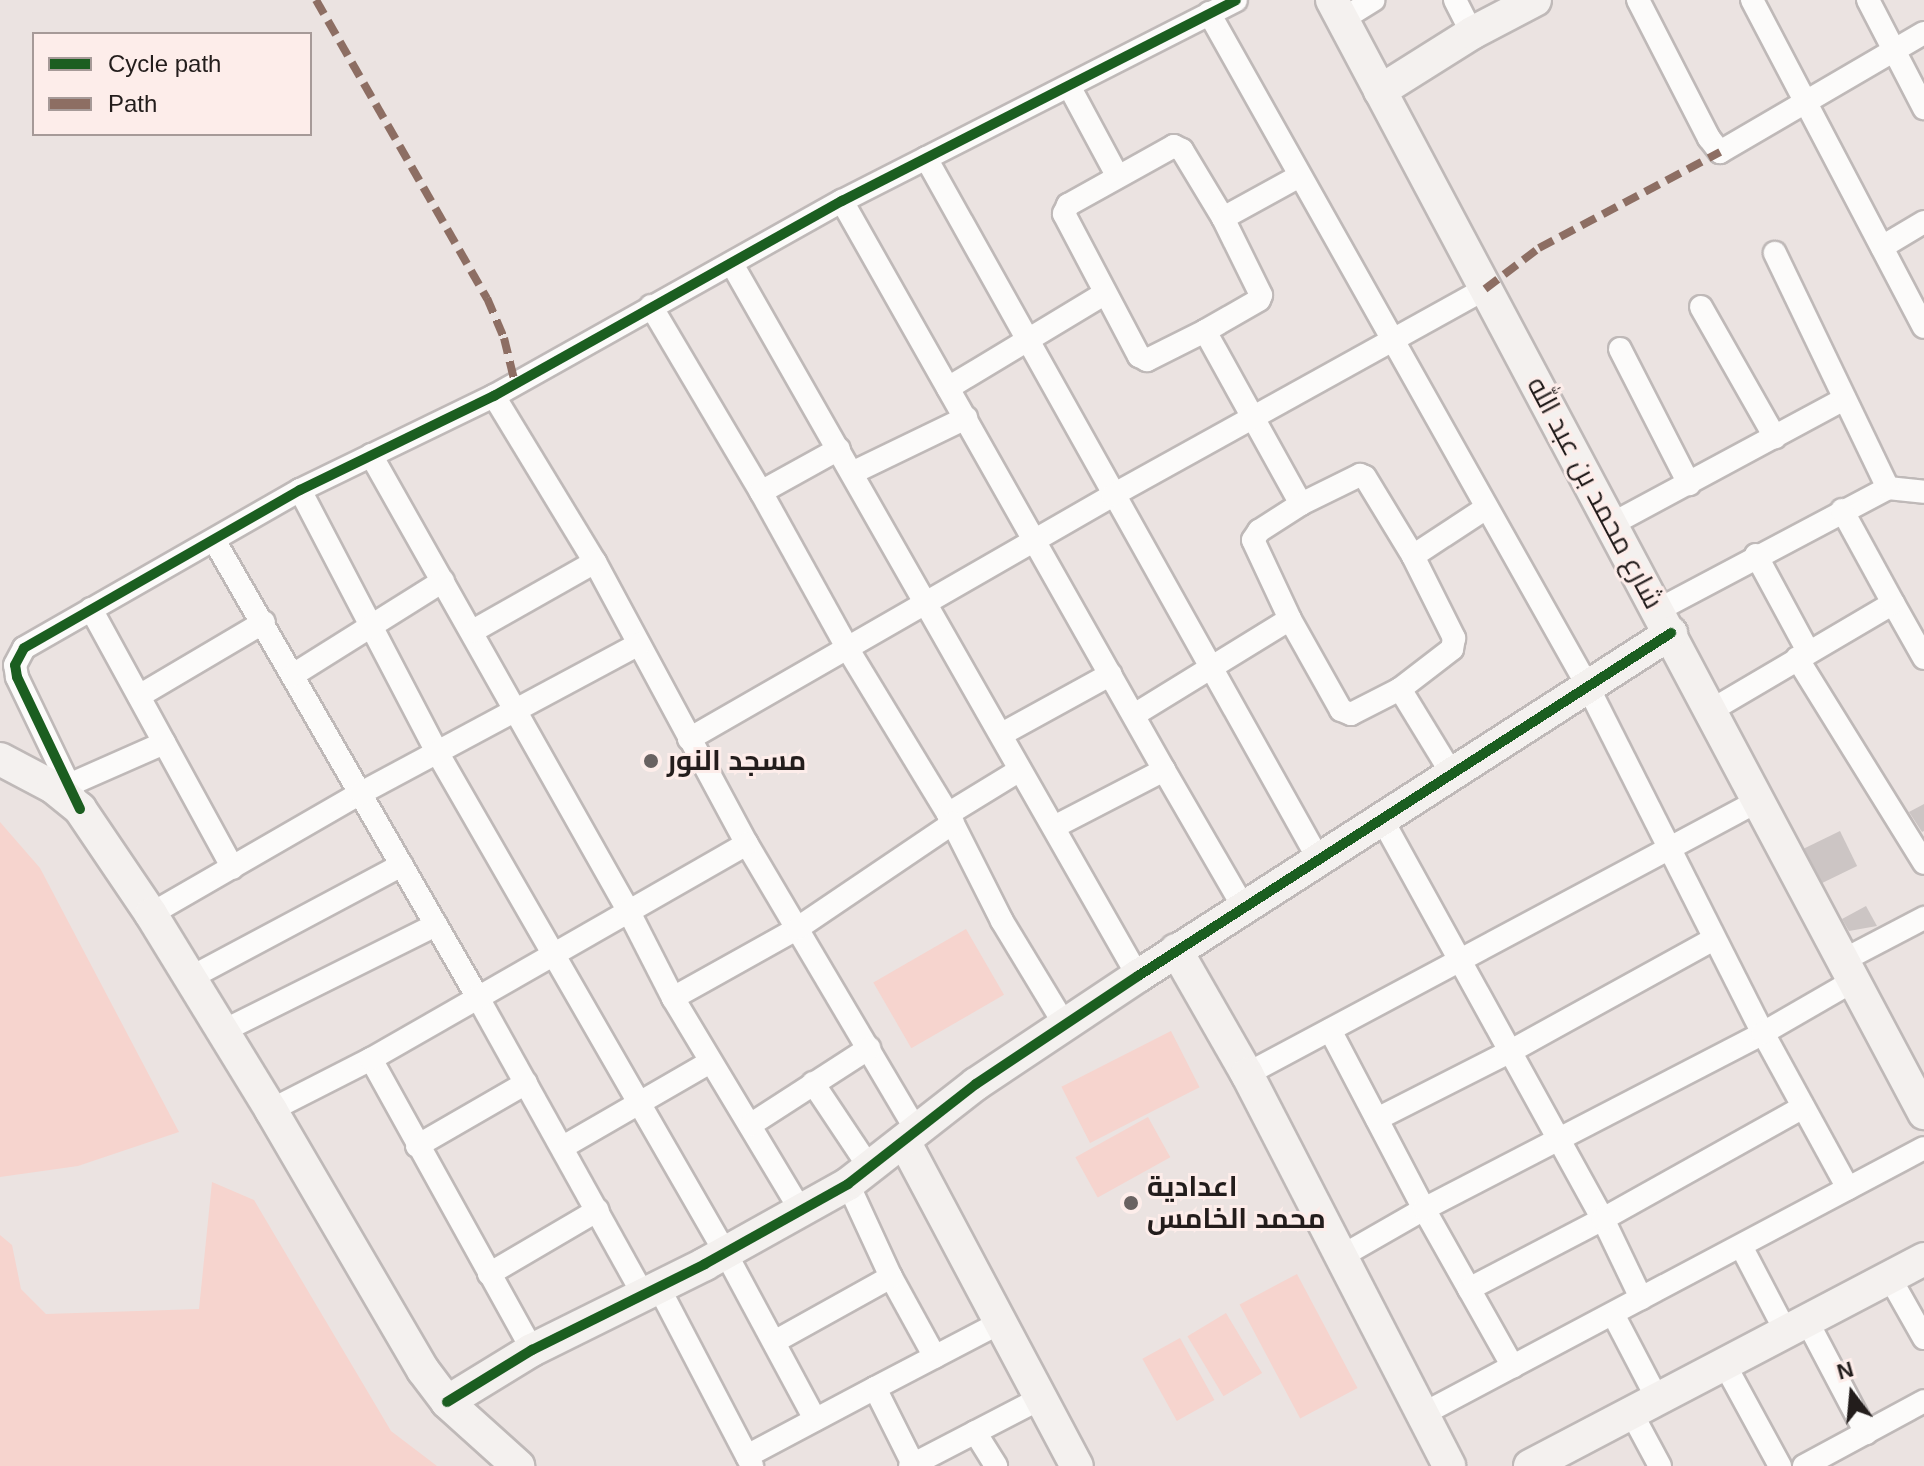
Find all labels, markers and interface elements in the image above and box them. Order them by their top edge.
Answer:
legend [32,32,312,136]
text: Cycle path [108,50,221,77]
text: Path [108,90,157,117]
street label: شارع محمد بن عبد الله [1520,371,1670,615]
place label: مسجد النور [667,744,806,778]
marker: مسجد النور [642,752,660,770]
place label: اعدادية محمد الخامس [1147,1170,1326,1236]
marker: اعدادية محمد الخامس [1122,1194,1140,1212]
north arrow [1812,1354,1892,1434]
text: N [1834,1356,1856,1385]

